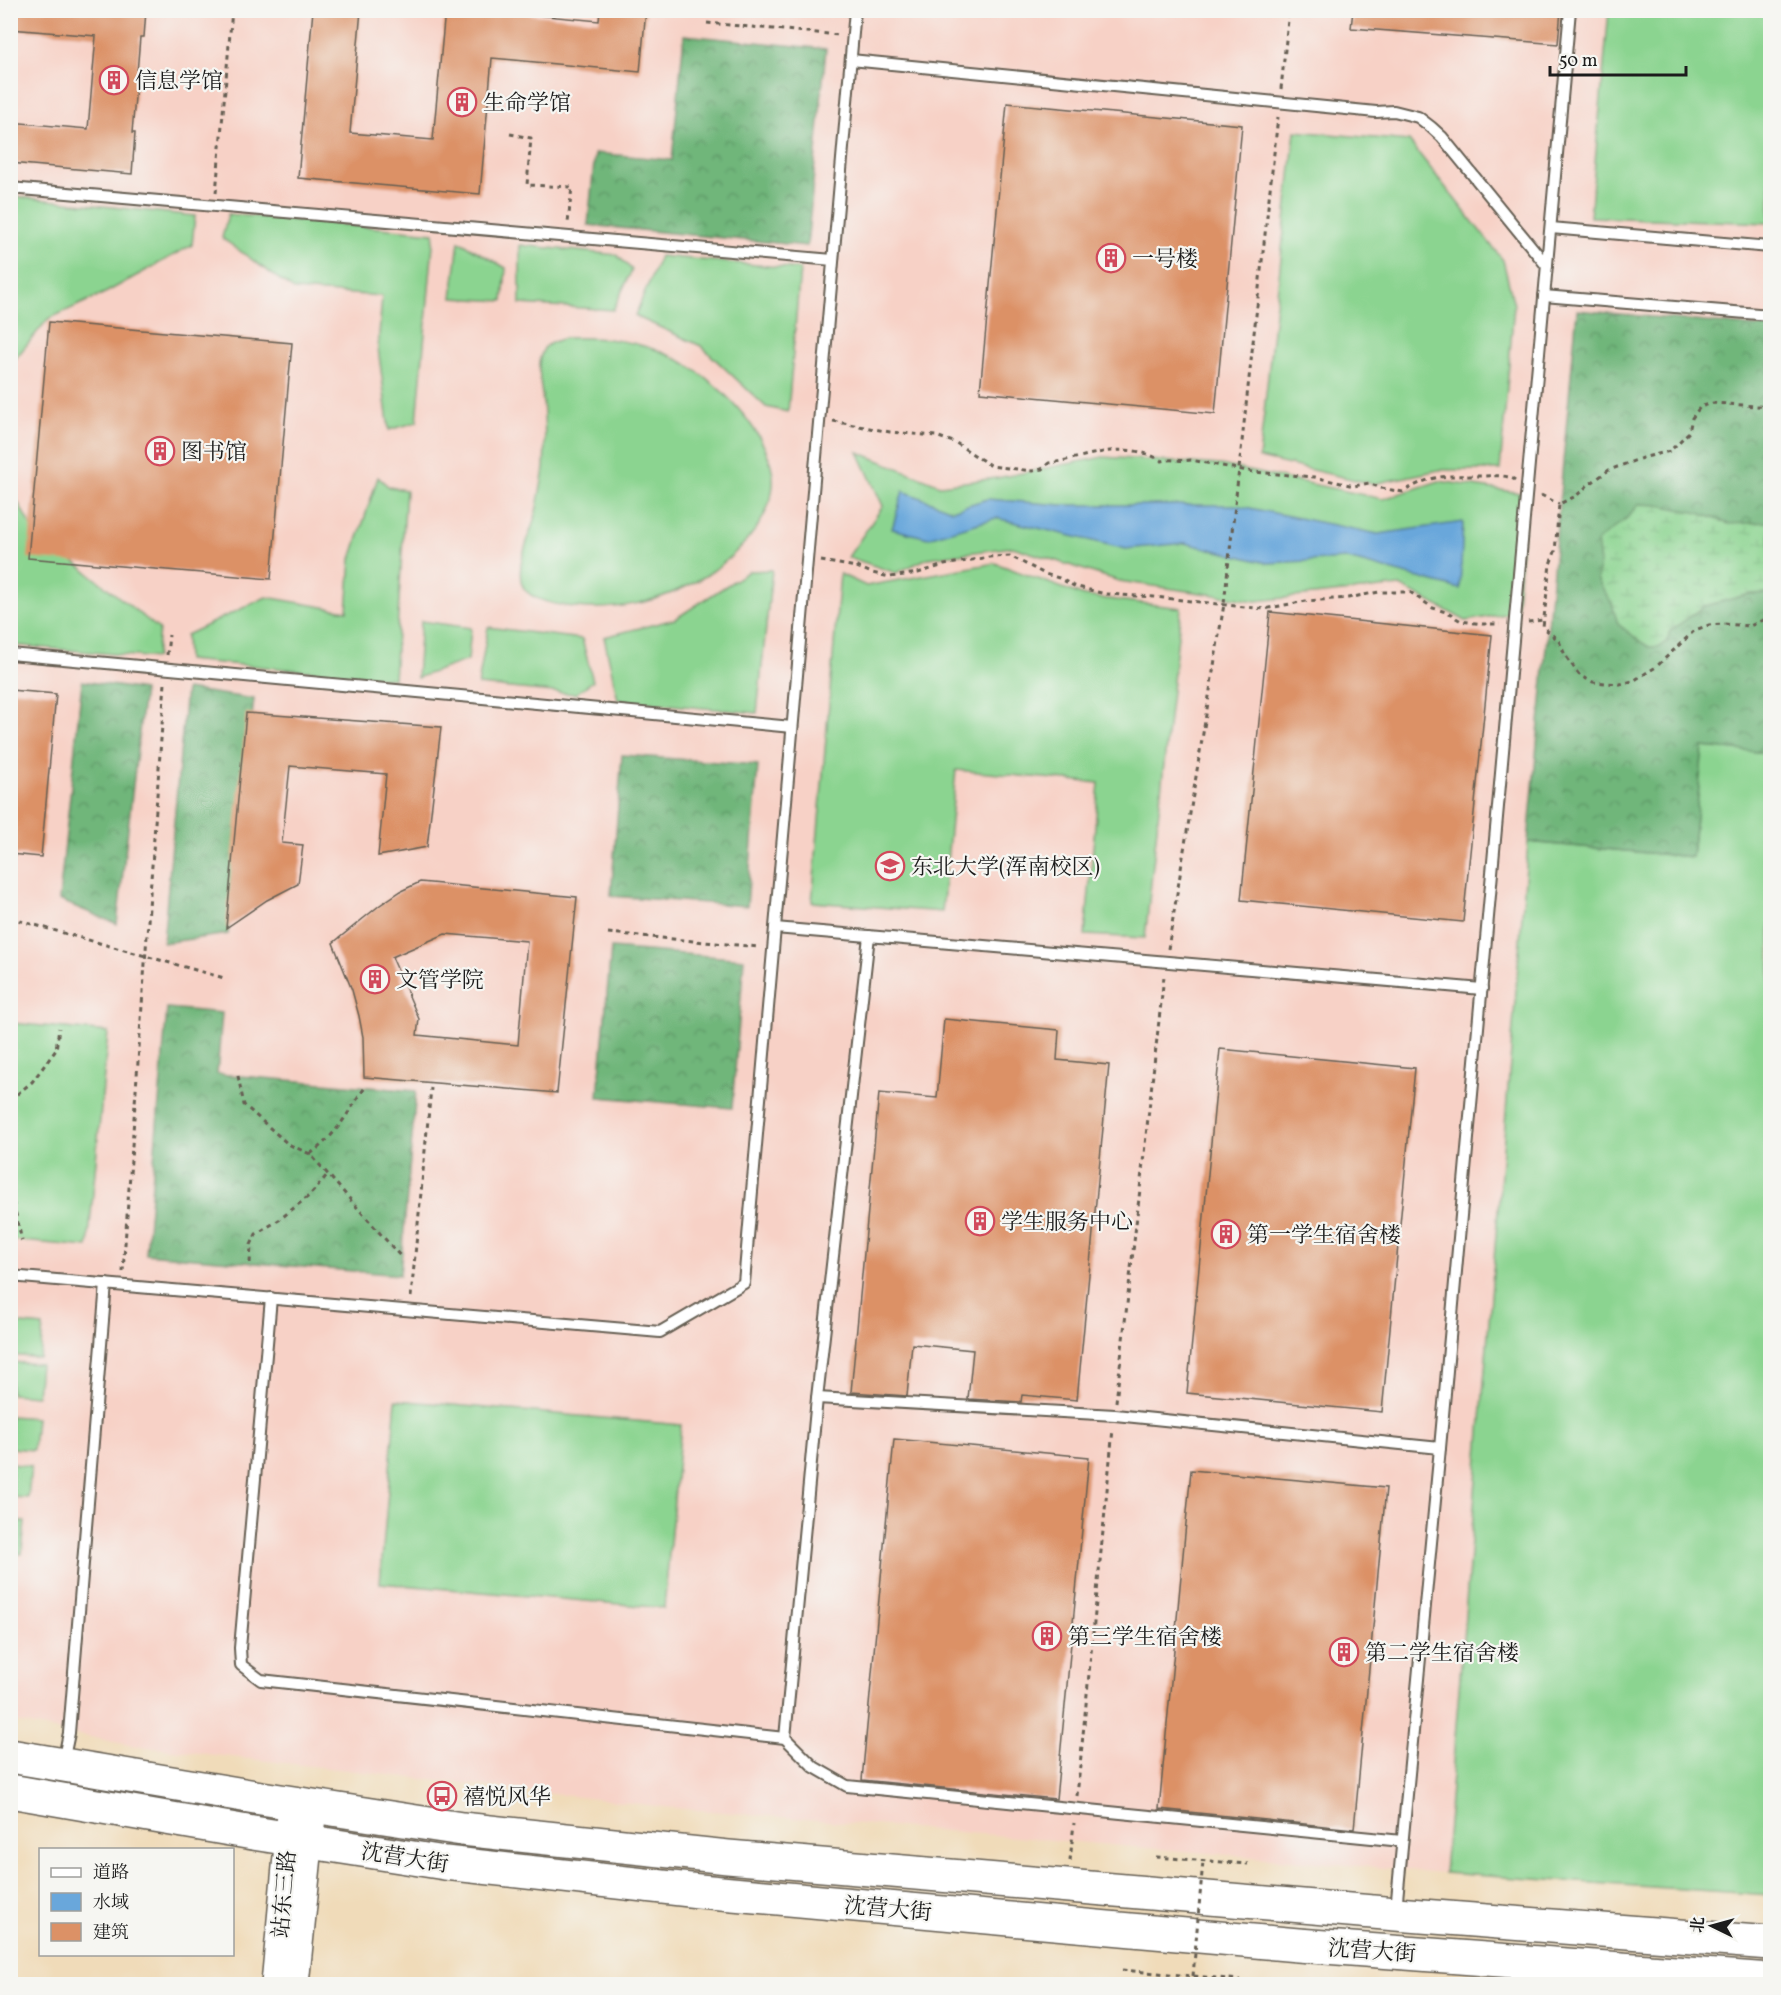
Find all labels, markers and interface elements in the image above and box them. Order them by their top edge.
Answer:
scale bar [1550,39,1686,77]
text: 50 m [1559,49,1598,74]
building icon: 信息学馆 [98,64,130,96]
place label: 信息学馆 [135,67,223,98]
building icon: 生命学馆 [446,86,478,118]
place label: 生命学馆 [483,89,571,120]
building icon: 一号楼 [1095,242,1127,274]
place label: 一号楼 [1132,245,1198,276]
building icon: 图书馆 [144,435,176,467]
place label: 图书馆 [181,438,247,469]
school or university icon: 东北大学(浑南校区) [874,850,906,882]
place label: 东北大学(浑南校区) [911,853,1100,884]
building icon: 文管学院 [359,963,391,995]
place label: 文管学院 [396,966,484,997]
building icon: 学生服务中心 [964,1205,996,1237]
place label: 学生服务中心 [1001,1208,1133,1239]
building icon: 第一学生宿舍楼 [1210,1218,1242,1250]
place label: 第一学生宿舍楼 [1247,1221,1401,1252]
building icon: 第三学生宿舍楼 [1031,1620,1063,1652]
place label: 第三学生宿舍楼 [1068,1623,1222,1654]
building icon: 第二学生宿舍楼 [1328,1636,1360,1668]
place label: 第二学生宿舍楼 [1365,1639,1519,1670]
bus stop icon: 禧悦风华 [426,1780,458,1812]
place label: 禧悦风华 [463,1783,551,1814]
street label: 沈营大街 [359,1837,450,1882]
legend [39,1848,234,1956]
street label: 站东三路 [266,1849,305,1939]
text: 道路 [93,1861,129,1886]
text: 水域 [93,1891,129,1916]
street label: 沈营大街 [843,1891,933,1930]
north arrow [1682,1896,1742,1956]
text: 北 [1687,1916,1711,1934]
text: 建筑 [93,1921,129,1946]
street label: 沈营大街 [1327,1934,1417,1971]

